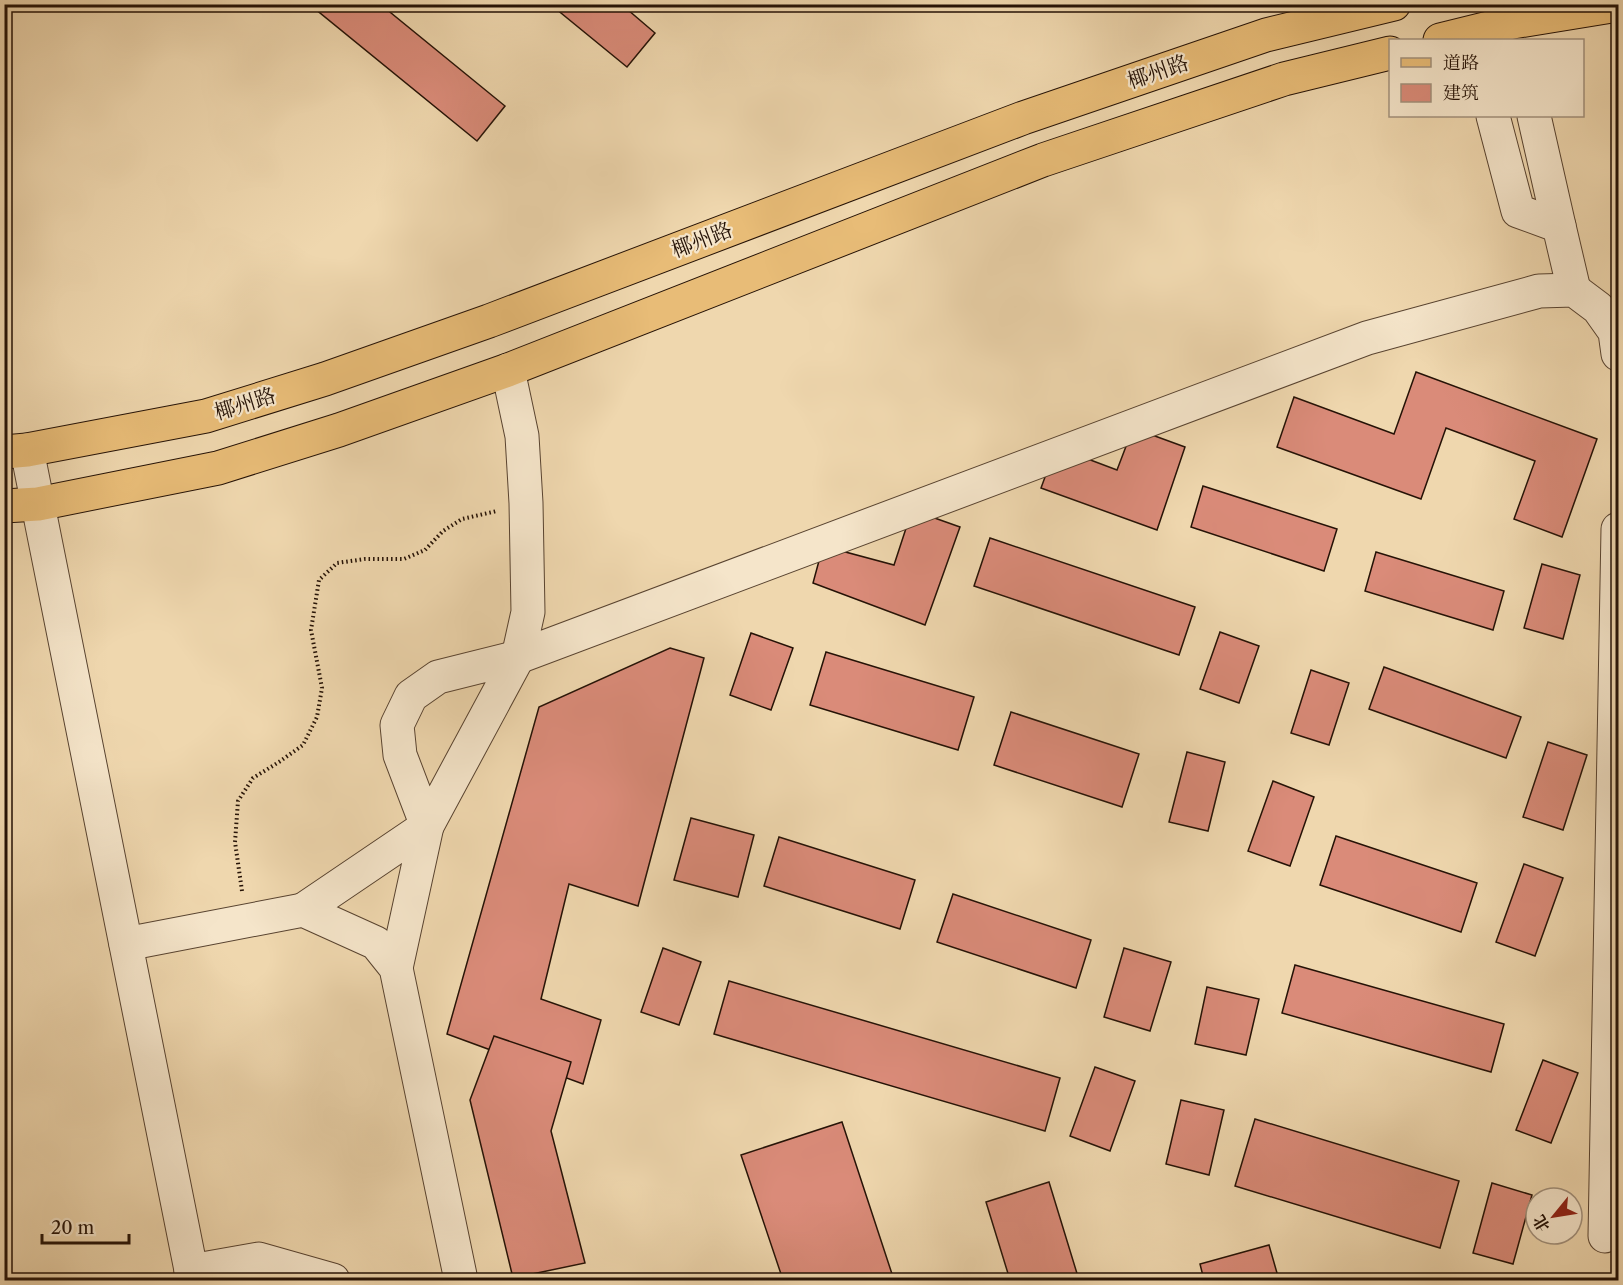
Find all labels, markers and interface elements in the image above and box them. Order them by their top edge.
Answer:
legend [1389,39,1584,117]
street label: 椰州路 [1124,49,1192,94]
text: 道路 [1443,52,1479,74]
text: 建筑 [1443,82,1479,104]
street label: 椰州路 [668,217,736,262]
street label: 椰州路 [211,382,279,425]
north arrow [1524,1186,1584,1246]
scale bar [42,1207,129,1245]
text: 北 [1528,1212,1554,1235]
text: 20 m [51,1217,95,1239]

